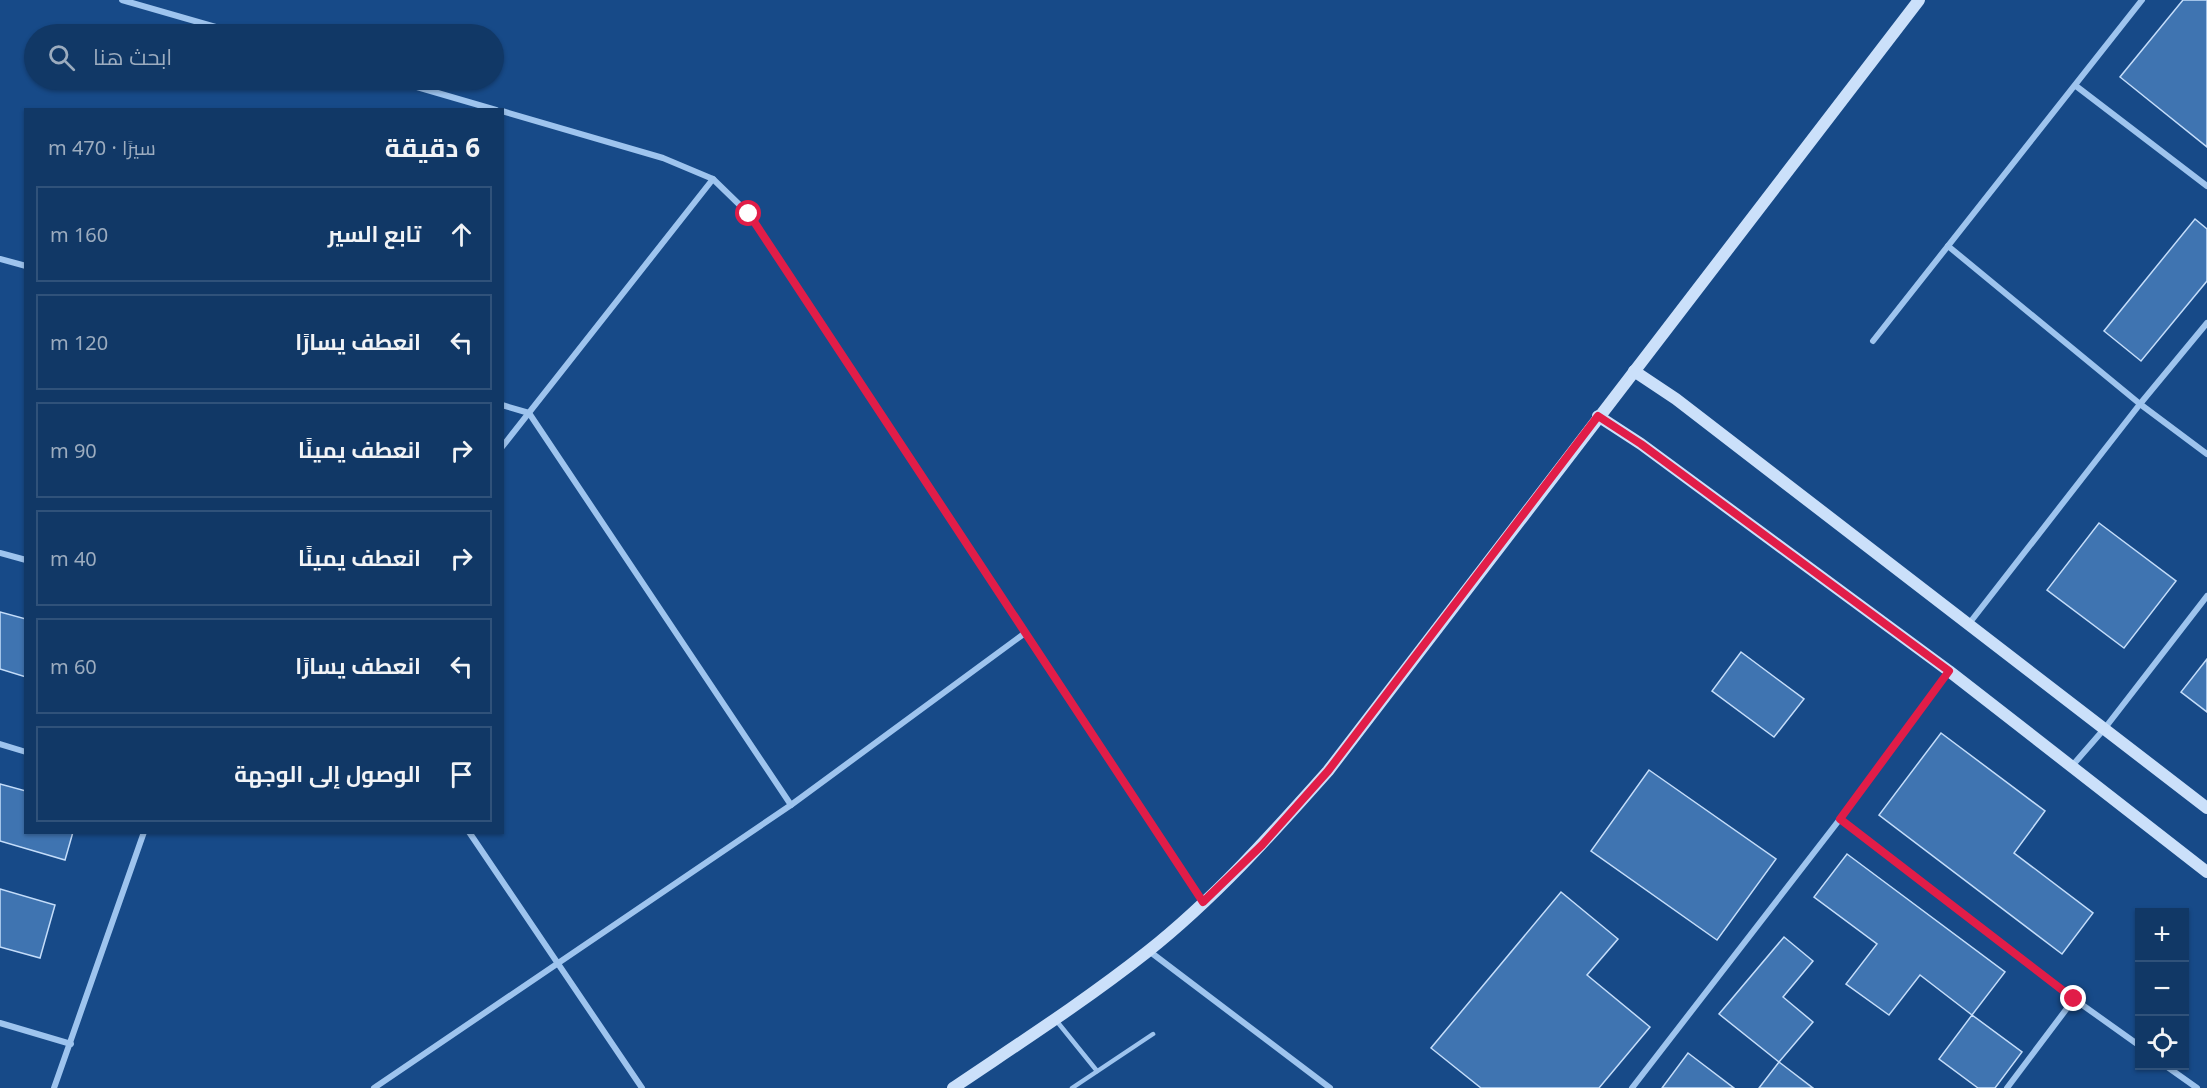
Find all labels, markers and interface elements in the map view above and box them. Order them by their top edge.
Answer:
search box [24,24,504,90]
icon: search [45,41,78,74]
text: ابحث هنا [93,41,172,71]
text: 6 دقيقة [385,129,480,165]
text: سيرًا · 470 m [48,134,156,161]
route start [735,200,761,226]
text: تابع السير [328,218,421,248]
icon: ahead [445,218,478,251]
text: 160 m [50,221,108,248]
text: انعطف يسارًا [295,326,421,356]
icon: left [445,326,478,359]
text: 120 m [50,329,108,356]
text: انعطف يمينًا [298,434,421,464]
icon: right [445,434,478,467]
text: 90 m [50,437,97,464]
text: انعطف يمينًا [298,542,421,572]
icon: right [445,542,478,575]
text: 40 m [50,545,97,572]
text: انعطف يسارًا [295,650,421,680]
icon: left [445,650,478,683]
text: 60 m [50,653,97,680]
text: الوصول إلى الوجهة [234,758,421,788]
icon: arrive [445,758,478,791]
map controls [2135,908,2189,1070]
button: + [2135,908,2189,962]
button: − [2135,962,2189,1016]
route end [2060,985,2086,1011]
button: locate [2135,1016,2189,1070]

